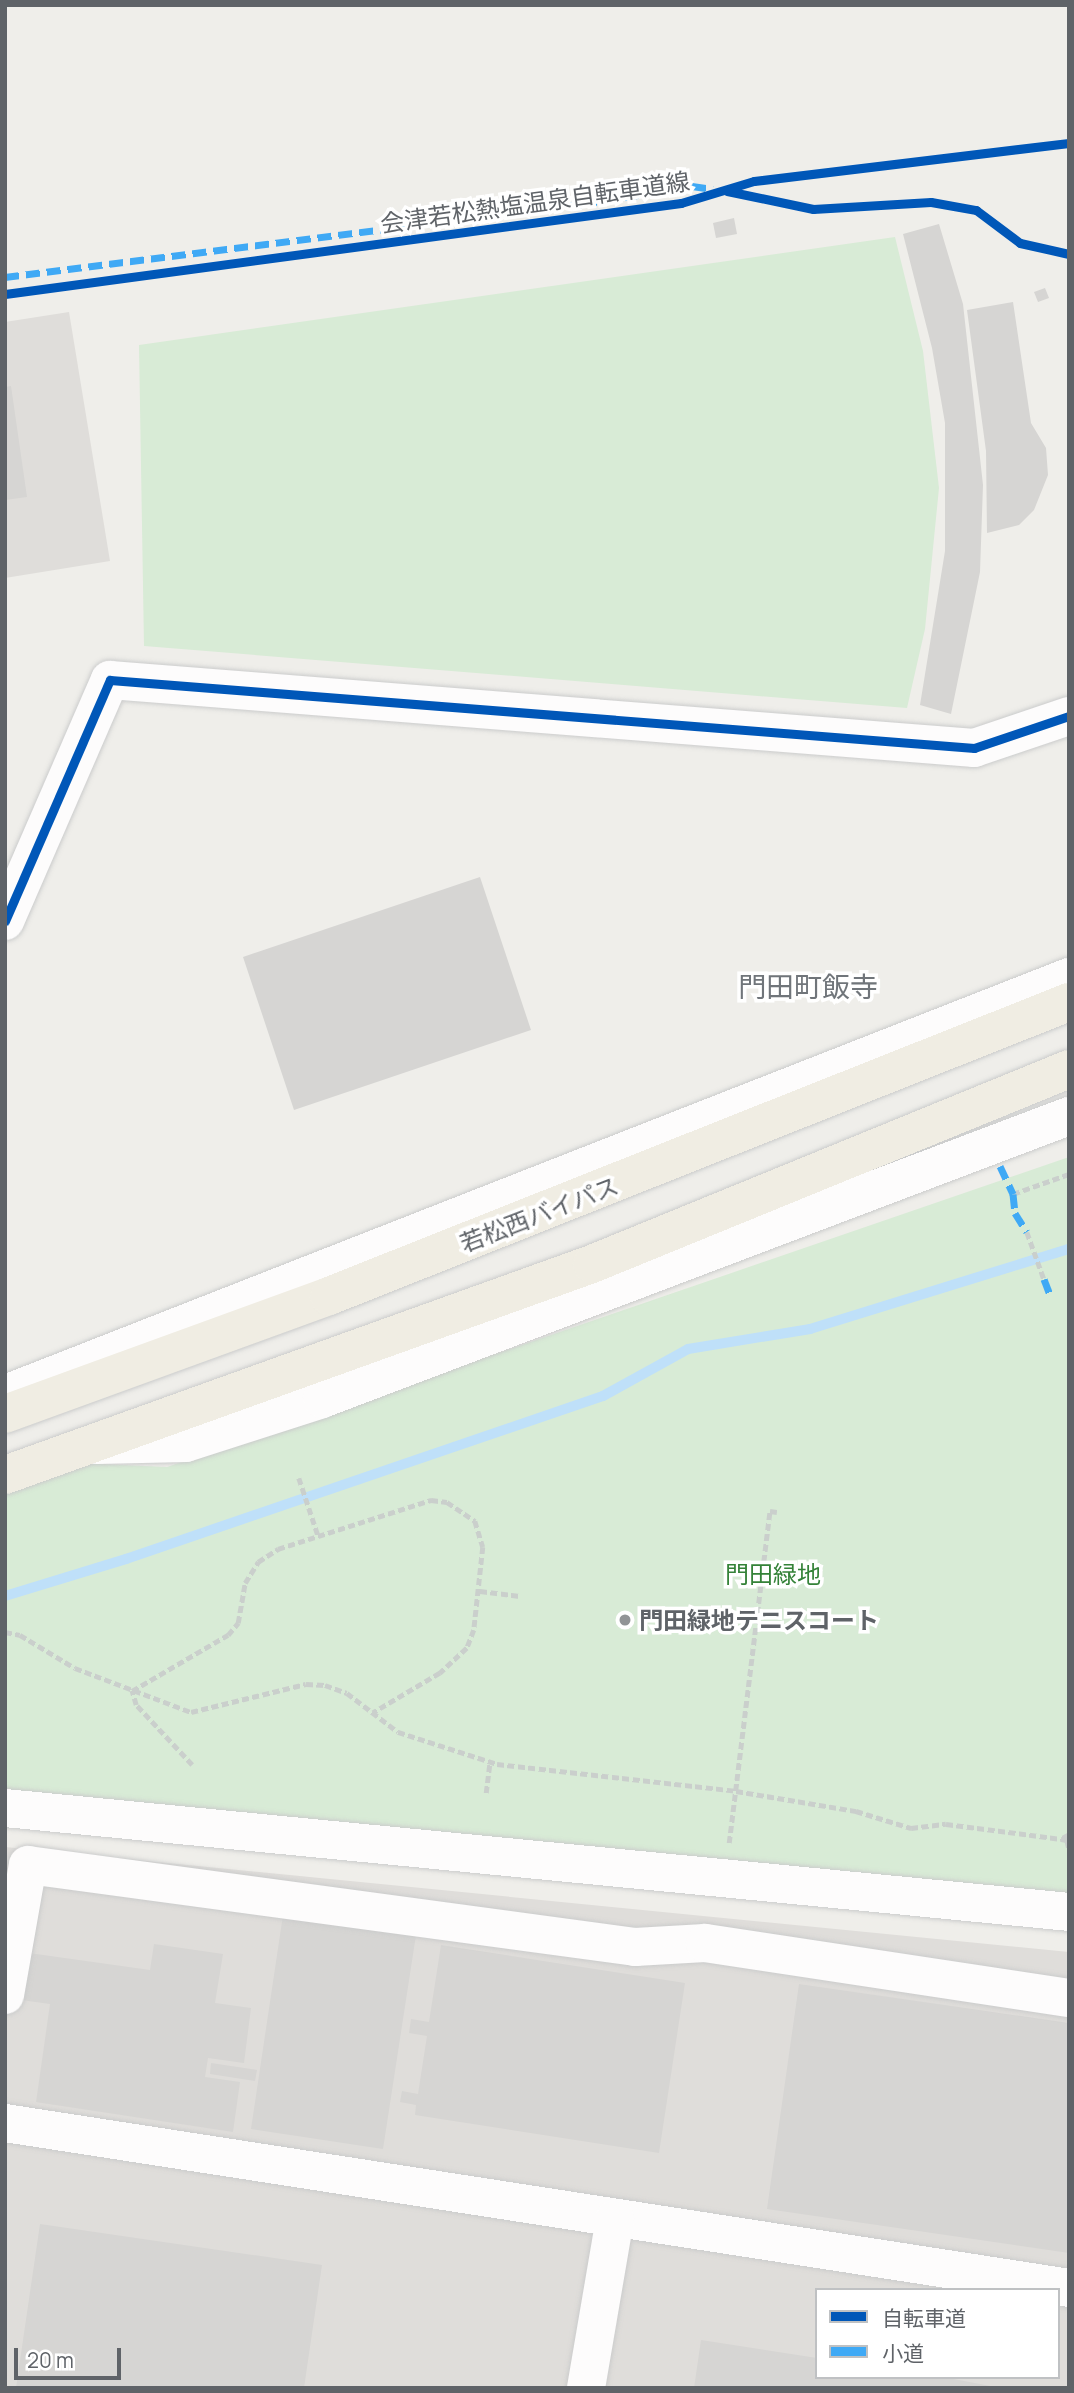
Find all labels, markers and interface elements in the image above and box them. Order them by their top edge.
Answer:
street label: 会津若松熱塩温泉自転車道線 [379,166,691,238]
district label: 門田町飯寺 [738,969,878,1003]
street label: 若松西バイパス [455,1170,623,1258]
park label: 門田緑地 [725,1560,821,1588]
place label: 門田緑地テニスコート [639,1606,879,1634]
marker: 門田緑地テニスコート [617,1612,633,1628]
legend [815,2288,1060,2379]
text: 自転車道 [882,2304,966,2332]
scale bar [18,2334,124,2378]
text: 小道 [882,2339,924,2367]
text: 20 m [27,2346,74,2374]

